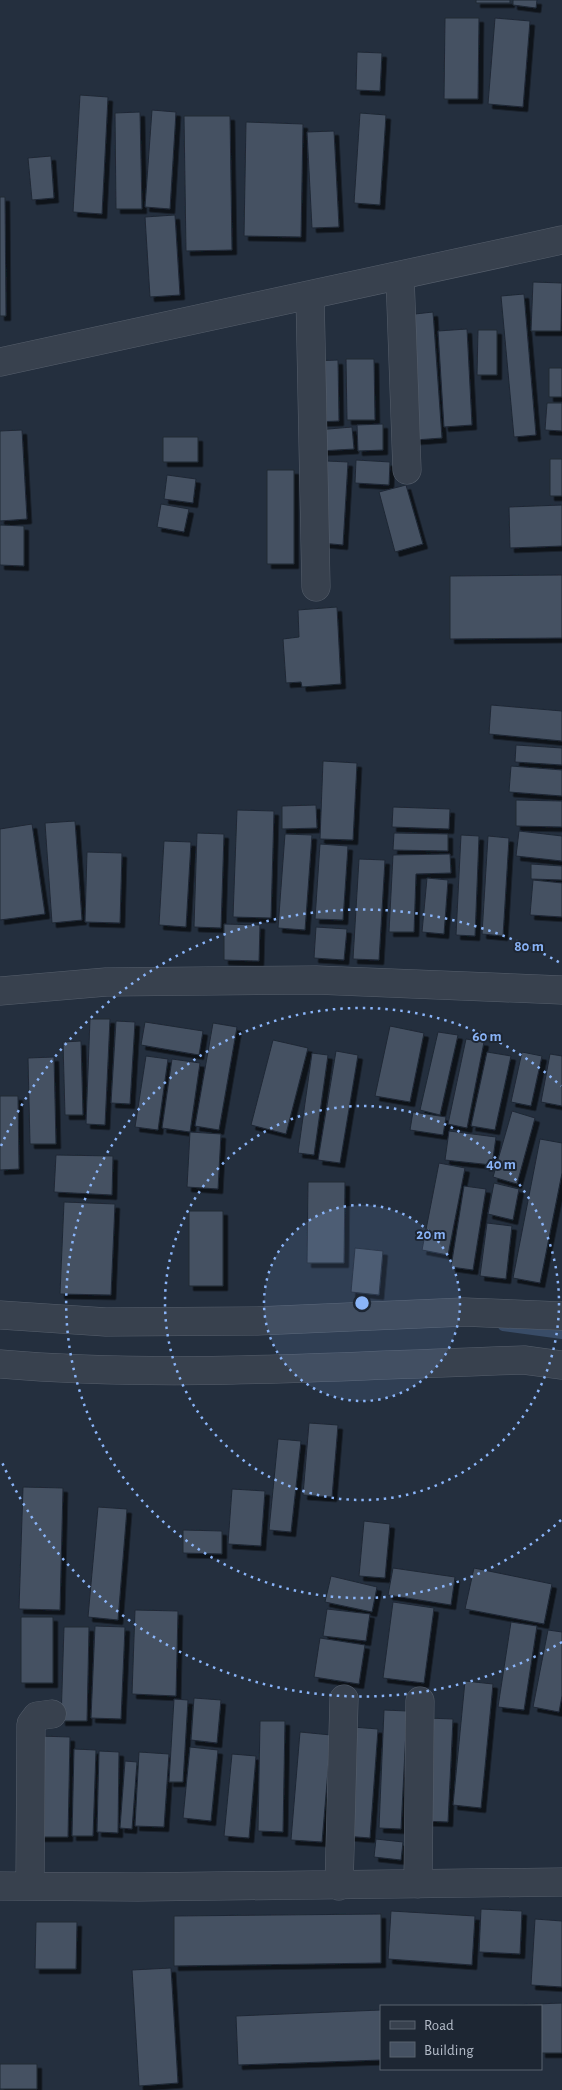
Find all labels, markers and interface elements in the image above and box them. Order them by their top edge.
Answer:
text: 80 m [514,939,544,954]
text: 60 m [472,1029,502,1044]
text: 40 m [486,1157,516,1172]
text: 20 m [416,1227,446,1242]
centre of rings [353,1294,371,1312]
legend [380,2005,542,2070]
text: Road [424,2018,454,2033]
text: Building [424,2043,474,2058]

